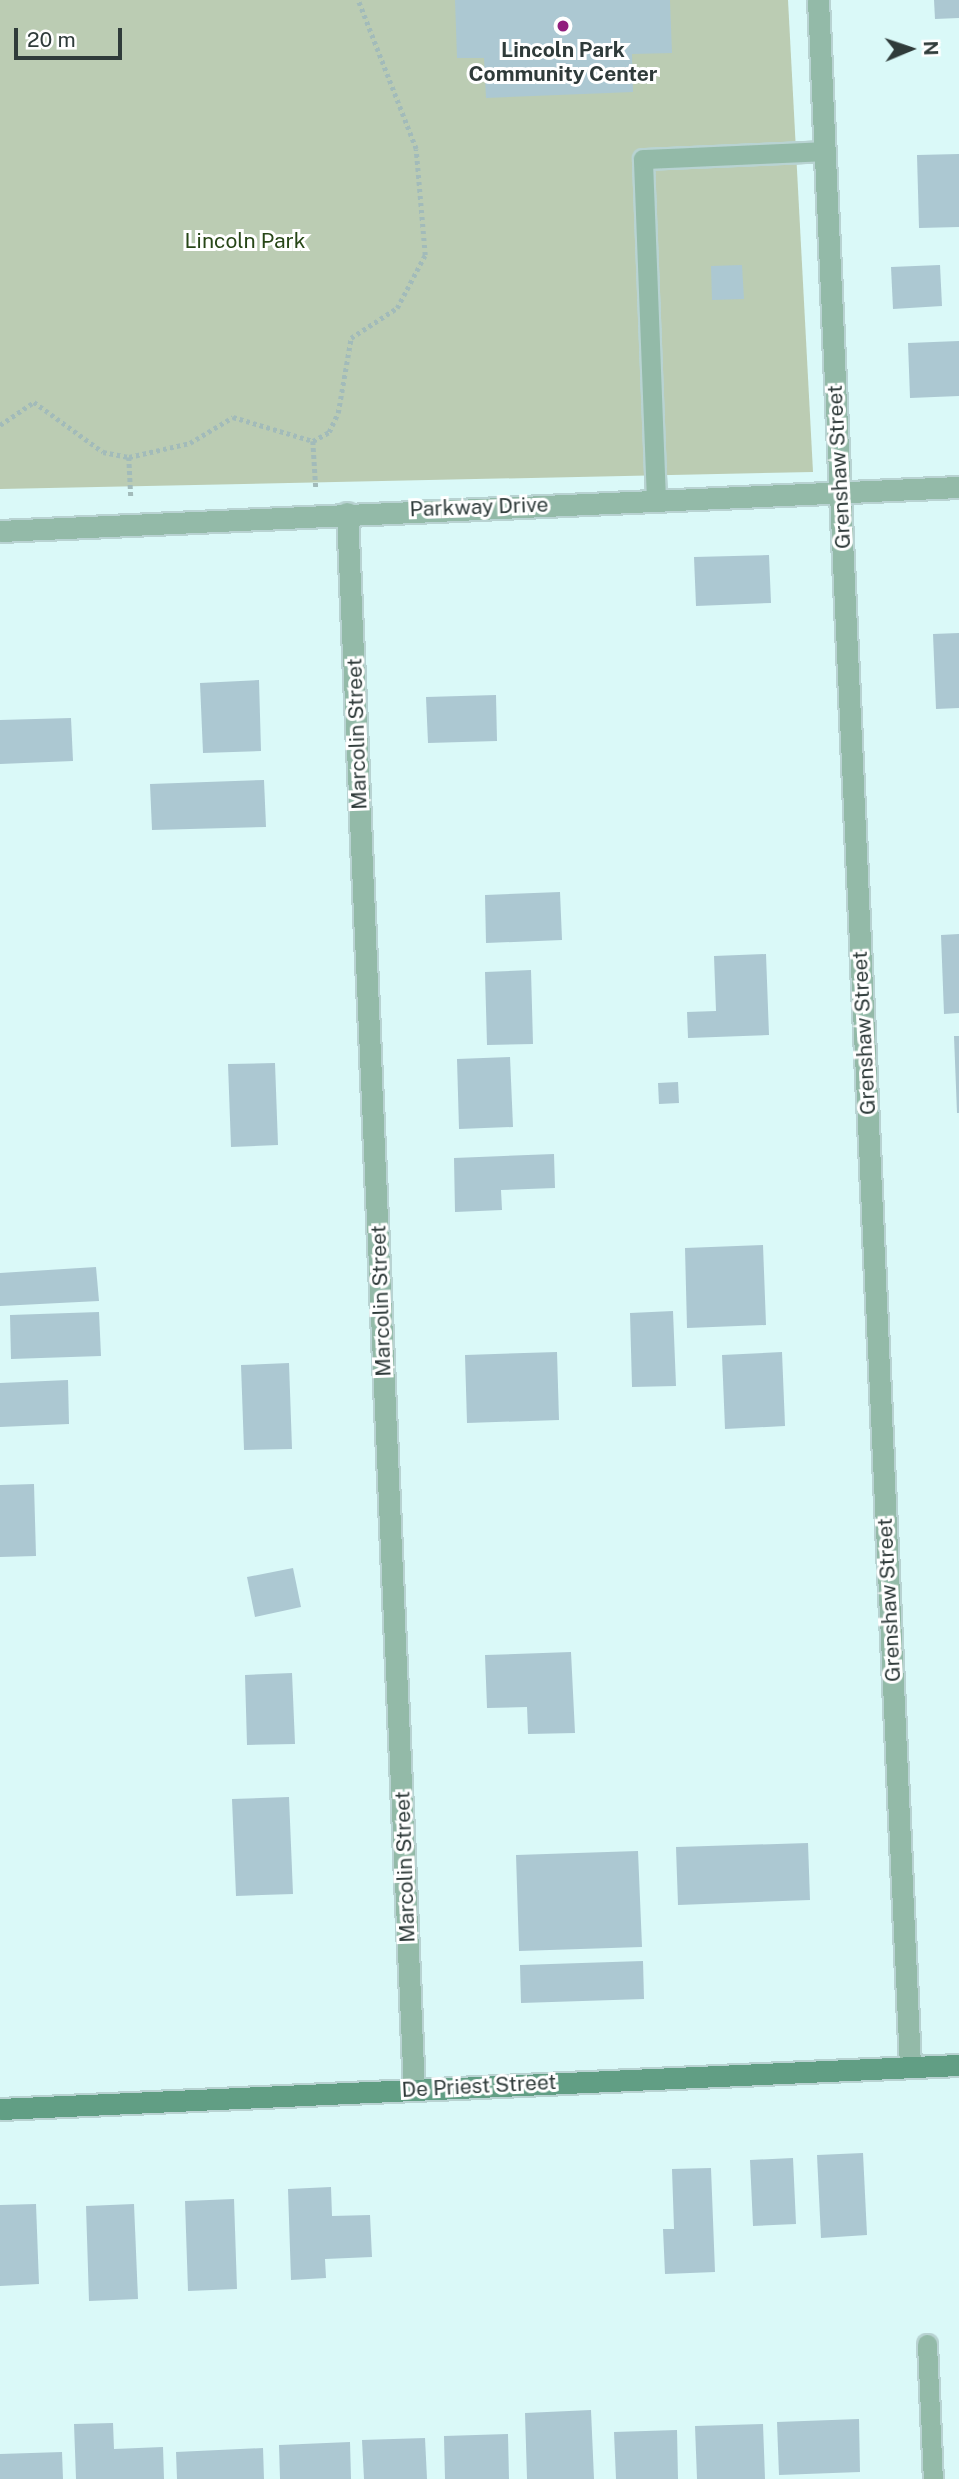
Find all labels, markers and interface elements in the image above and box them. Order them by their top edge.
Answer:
scale bar [18,14,126,58]
north arrow [875,14,945,84]
marker: Lincoln Park Community Center [555,18,571,34]
text: 20 m [27,27,76,52]
place label: Lincoln Park Community Center [468,37,658,87]
text: N [920,40,942,56]
park label: Lincoln Park [184,228,306,254]
street label: Grenshaw Street [822,384,856,550]
street label: Parkway Drive [409,492,549,522]
street label: Marcolin Street [342,658,372,810]
street label: Grenshaw Street [847,950,881,1116]
street label: Marcolin Street [366,1225,396,1377]
street label: Grenshaw Street [872,1517,906,1683]
street label: Marcolin Street [390,1791,420,1943]
street label: De Priest Street [401,2069,557,2103]

